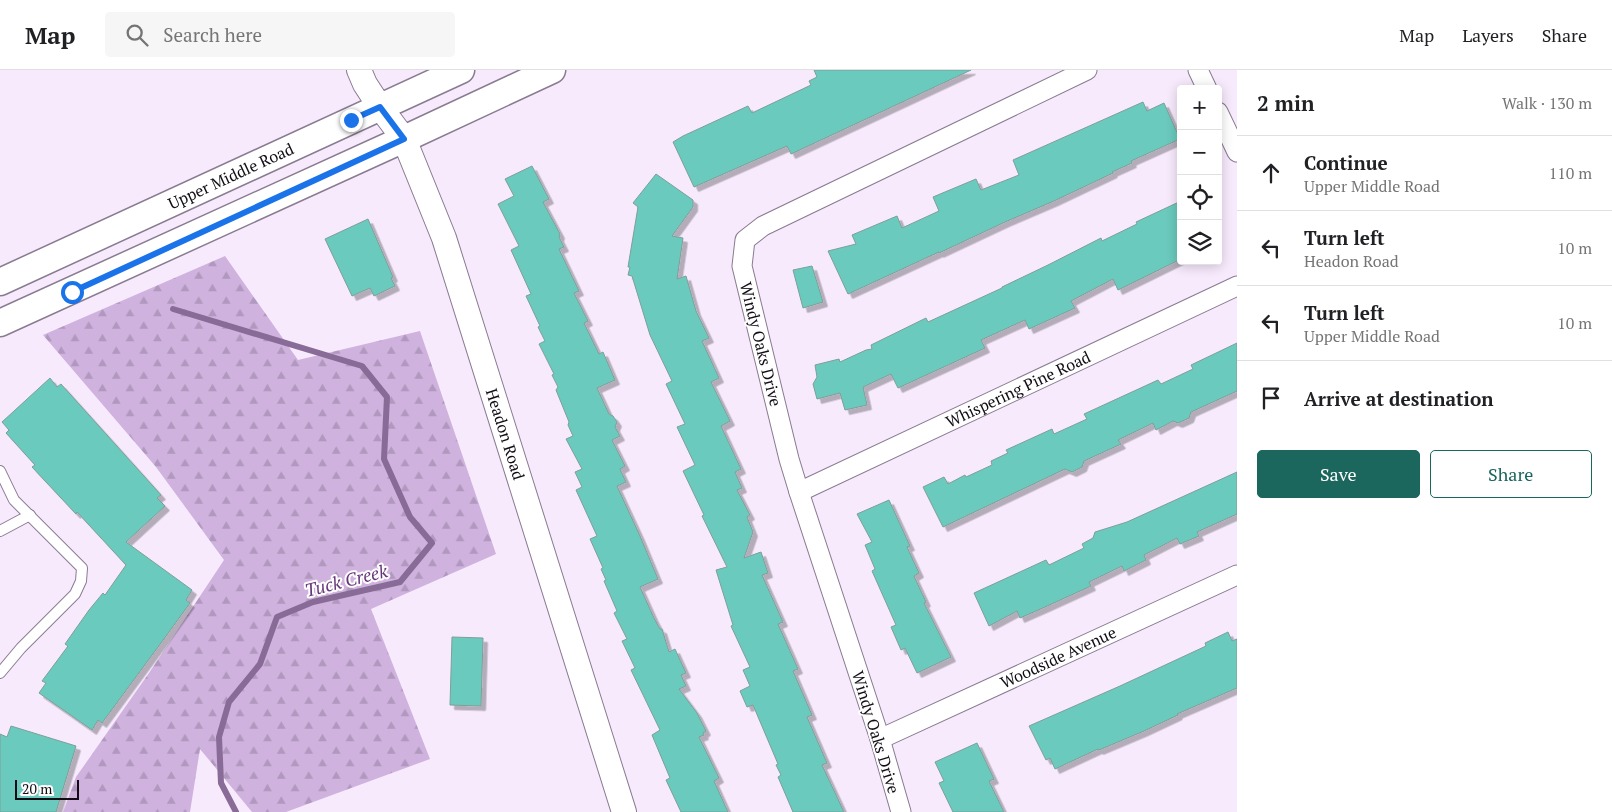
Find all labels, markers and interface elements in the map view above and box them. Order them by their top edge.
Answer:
search box [105,12,455,57]
text: Map [25,19,75,51]
icon: search [123,21,151,49]
text: Search here [163,22,262,47]
text: Map [1399,23,1434,47]
text: Layers [1462,23,1514,47]
text: Share [1542,23,1587,47]
map controls [1177,85,1222,265]
button: + [1177,85,1222,130]
text: 2 min [1257,89,1314,117]
text: Walk · 130 m [1502,92,1592,114]
route end [340,109,363,132]
button: − [1177,130,1222,175]
street label: Upper Middle Road [164,137,297,214]
text: Continue [1304,150,1388,175]
icon: ahead [1257,159,1285,187]
text: 110 m [1549,162,1592,184]
button: locate [1177,175,1222,220]
text: Upper Middle Road [1304,175,1440,197]
button: layers [1177,220,1222,265]
text: Turn left [1304,225,1385,250]
icon: left [1257,234,1285,262]
text: 10 m [1557,237,1592,259]
text: Headon Road [1304,250,1399,272]
street label: Windy Oaks Drive [735,280,787,408]
route start [61,281,84,304]
text: Turn left [1304,300,1385,325]
icon: left [1257,309,1285,337]
text: 10 m [1557,312,1592,334]
text: Upper Middle Road [1304,325,1440,347]
street label: Whispering Pine Road [942,345,1094,433]
icon: arrive [1257,384,1285,412]
street label: Headon Road [481,386,530,483]
text: Arrive at destination [1304,386,1493,411]
button: Save [1257,450,1420,498]
button: Share [1430,450,1592,498]
water label: Tuck Creek [302,558,390,602]
street label: Woodside Avenue [997,621,1120,693]
street label: Windy Oaks Drive [847,668,905,796]
scale bar [15,777,79,800]
text: 20 m [22,779,52,798]

